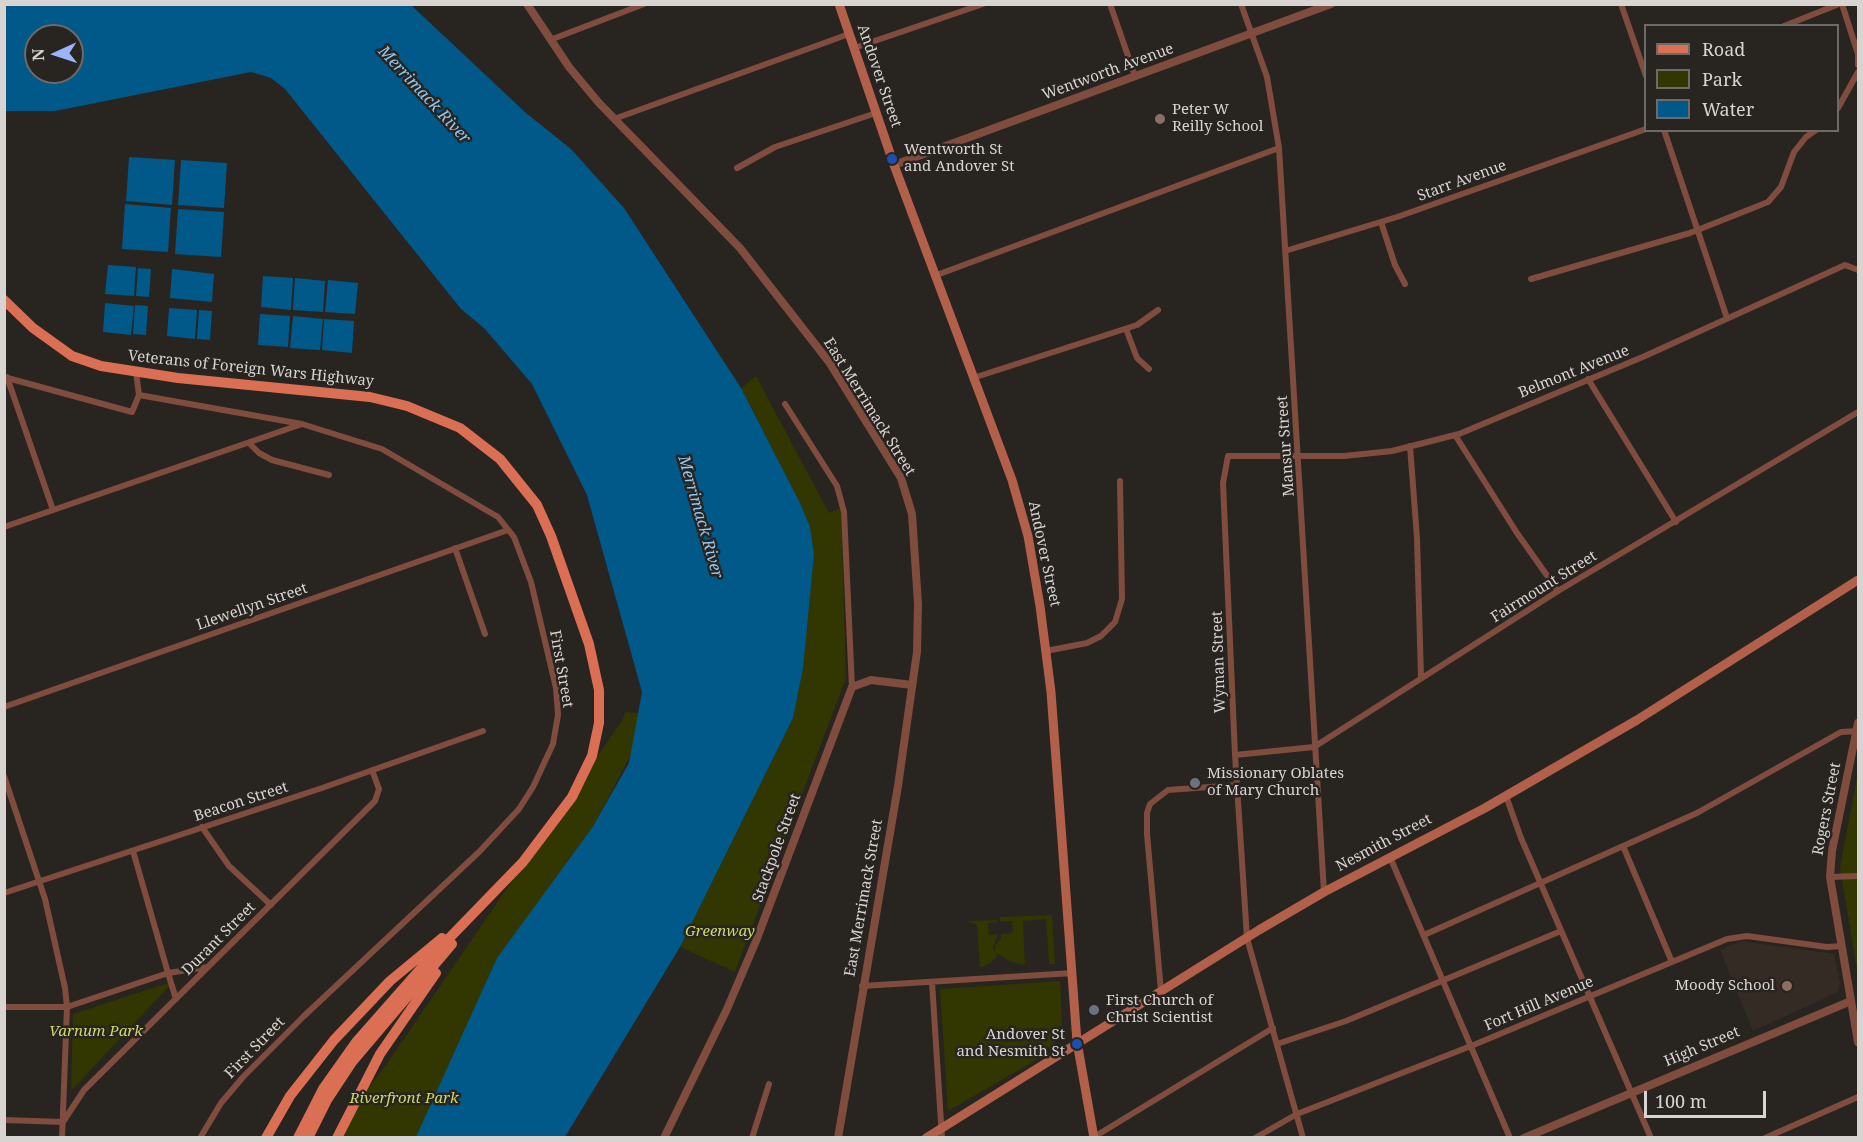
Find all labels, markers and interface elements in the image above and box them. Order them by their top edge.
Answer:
street label: Andover Street [853,22,905,130]
north arrow [24,24,84,84]
legend [1644,24,1839,132]
text: Road [1702,37,1745,61]
street label: Wentworth Avenue [1040,40,1176,104]
water label: Merrimack River [374,42,474,148]
text: N [27,48,49,62]
text: Park [1702,67,1742,91]
text: Water [1702,97,1754,121]
place label: Peter W Reilly School [1172,101,1263,136]
marker: Peter W Reilly School [1153,112,1167,126]
place label: Wentworth St and Andover St [904,141,1014,176]
marker: Wentworth St and Andover St [885,152,899,166]
street label: Starr Avenue [1415,157,1509,205]
street label: East Merrimack Street [819,335,919,479]
street label: Belmont Avenue [1516,342,1632,402]
street label: Veterans of Foreign Wars Highway [127,347,375,391]
street label: Mansur Street [1273,395,1299,497]
water label: Merrimack River [673,453,727,581]
street label: Andover Street [1024,499,1064,609]
street label: Fairmount Street [1488,547,1600,627]
street label: Llewellyn Street [194,580,310,634]
street label: Wyman Street [1208,611,1230,713]
street label: First Street [545,629,577,709]
street label: Rogers Street [1809,761,1845,857]
place label: Missionary Oblates of Mary Church [1207,765,1344,800]
marker: Missionary Oblates of Mary Church [1188,776,1202,790]
street label: Beacon Street [192,778,290,826]
street label: Stackpole Street [749,791,805,905]
street label: Nesmith Street [1333,810,1435,876]
street label: East Merrimack Street [841,818,887,978]
street label: Durant Street [179,899,259,979]
park label: Greenway [685,923,755,941]
street label: Fort Hill Avenue [1482,973,1596,1035]
place label: Moody School [1675,977,1775,995]
marker: Moody School [1780,979,1794,993]
place label: First Church of Christ Scientist [1106,992,1213,1027]
marker: First Church of Christ Scientist [1087,1003,1101,1017]
street label: First Street [221,1014,289,1082]
park label: Varnum Park [49,1023,143,1041]
street label: High Street [1662,1023,1742,1071]
place label: Andover St and Nesmith St [956,1026,1065,1061]
marker: Andover St and Nesmith St [1070,1037,1084,1051]
scale bar [1647,1079,1768,1117]
text: 100 m [1655,1089,1707,1113]
park label: Riverfront Park [349,1090,459,1108]

